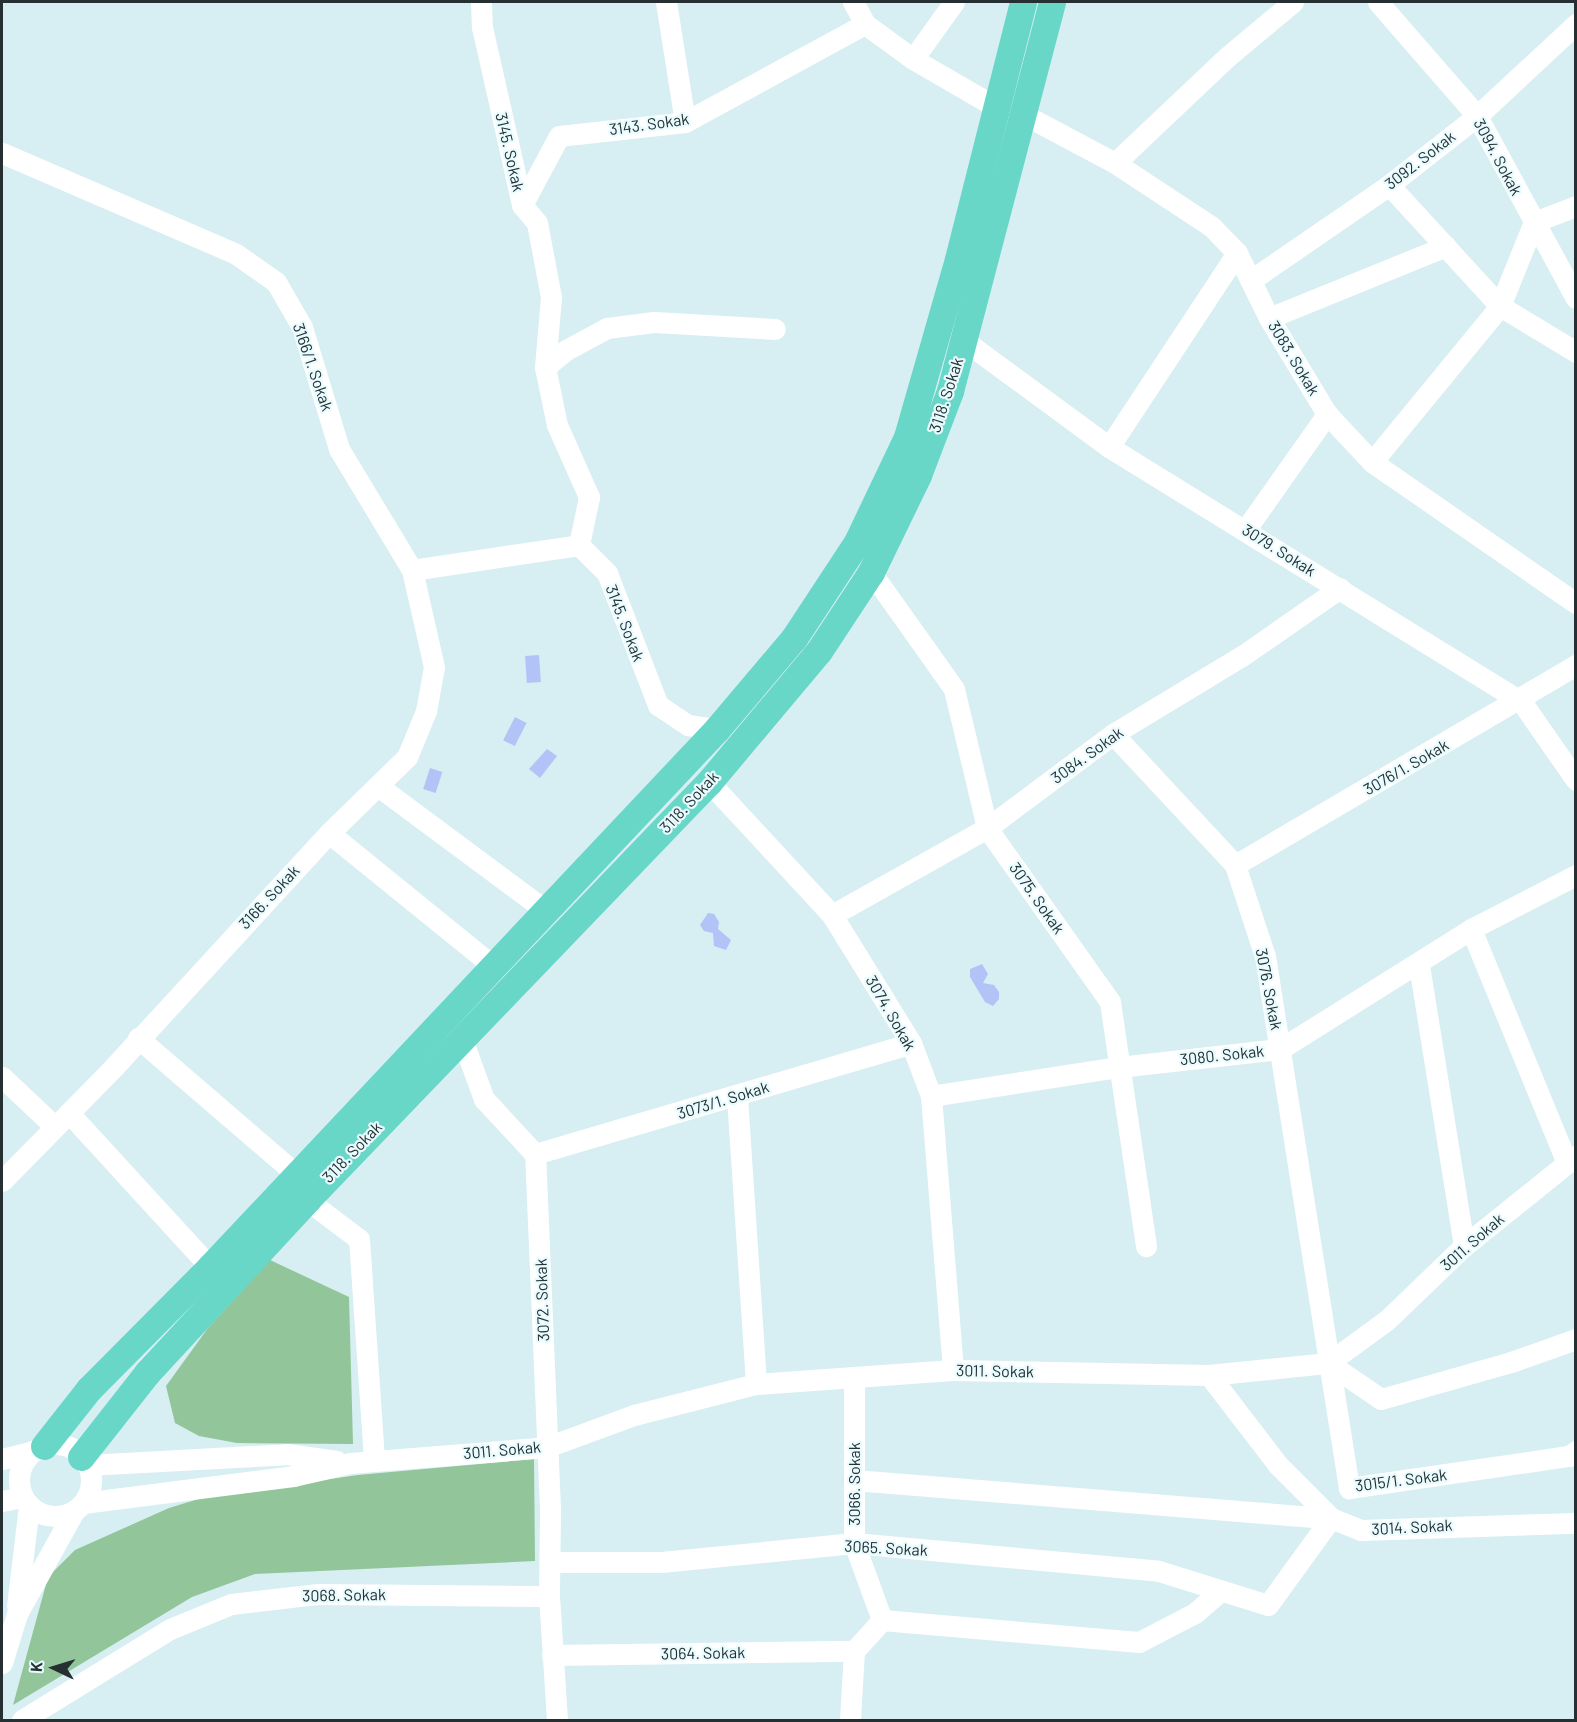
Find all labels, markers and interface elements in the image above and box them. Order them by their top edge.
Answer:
street label: 3143. Sokak [608,109,690,139]
street label: 3145. Sokak [492,111,528,193]
street label: 3094. Sokak [1470,115,1526,199]
street label: 3092. Sokak [1381,127,1459,193]
street label: 3083. Sokak [1264,317,1324,399]
street label: 3166/1. Sokak [289,320,337,414]
street label: 3118. Sokak [925,355,967,435]
street label: 3079. Sokak [1239,520,1319,580]
street label: 3145. Sokak [602,582,648,664]
street label: 3084. Sokak [1047,722,1127,788]
street label: 3076/1. Sokak [1360,735,1452,799]
street label: 3118. Sokak [656,767,722,837]
street label: 3075. Sokak [1005,859,1069,937]
street label: 3166. Sokak [235,861,303,933]
street label: 3076. Sokak [1252,946,1286,1032]
street label: 3074. Sokak [862,972,920,1054]
street label: 3080. Sokak [1179,1041,1265,1069]
street label: 3073/1. Sokak [675,1077,771,1123]
street label: 3118. Sokak [318,1117,386,1187]
street label: 3011. Sokak [1436,1209,1508,1275]
street label: 3072. Sokak [531,1258,553,1342]
street label: 3011. Sokak [956,1361,1034,1381]
street label: 3011. Sokak [462,1437,542,1463]
street label: 3066. Sokak [844,1442,864,1526]
street label: 3015/1. Sokak [1354,1465,1448,1495]
street label: 3014. Sokak [1371,1515,1453,1539]
street label: 3065. Sokak [844,1536,928,1560]
street label: 3068. Sokak [302,1585,386,1605]
north arrow [24,1638,84,1698]
street label: 3064. Sokak [661,1643,745,1663]
text: K [26,1661,45,1672]

